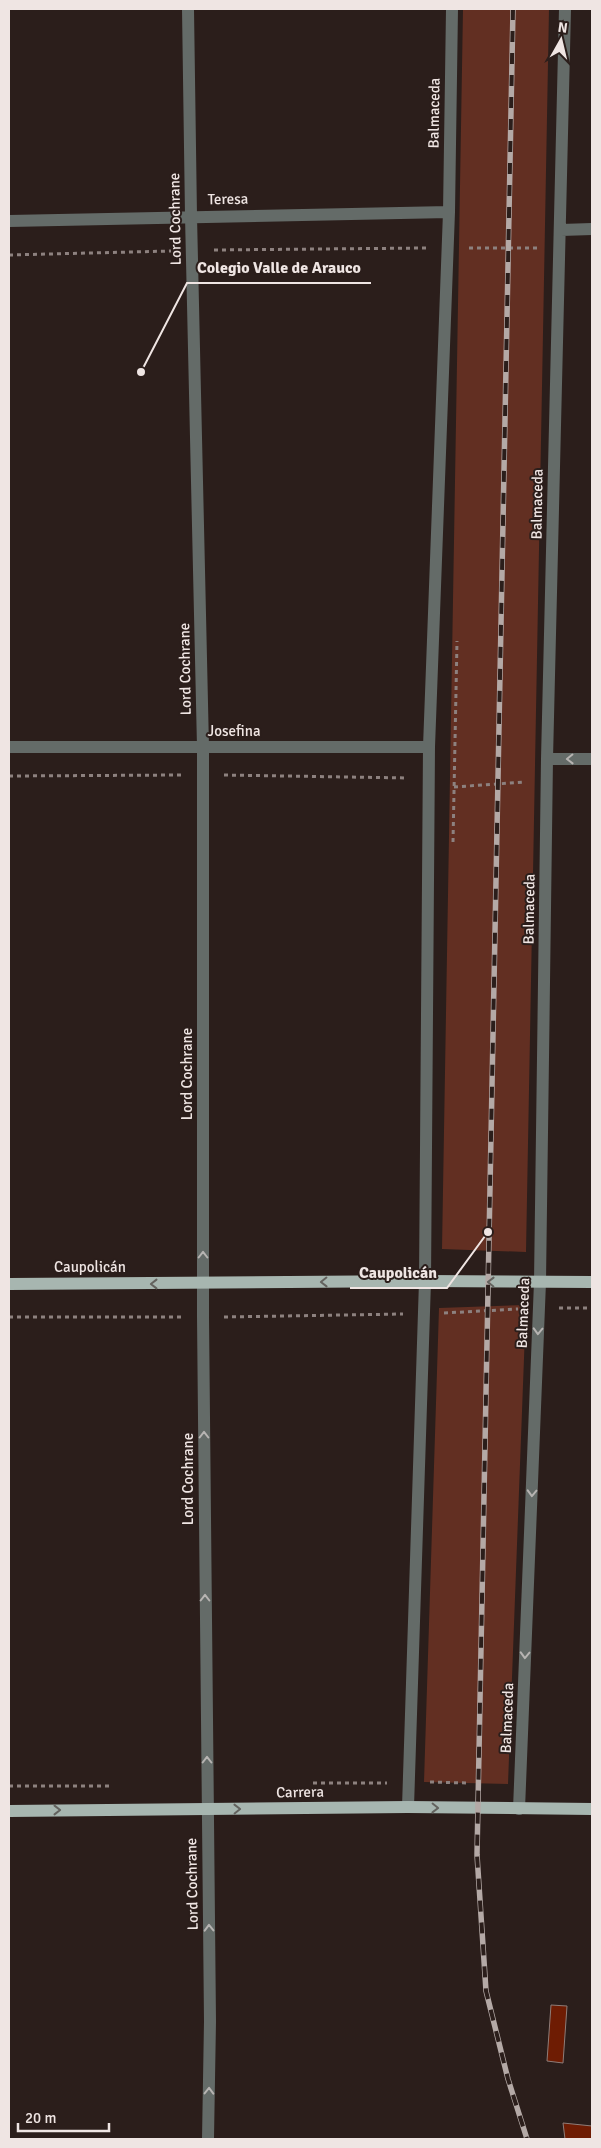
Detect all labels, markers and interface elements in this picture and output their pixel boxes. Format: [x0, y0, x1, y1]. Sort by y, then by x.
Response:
north arrow [536, 15, 586, 65]
text: N [557, 19, 569, 37]
street label: Balmaceda [424, 78, 444, 148]
street label: Lord Cochrane [165, 173, 185, 265]
street label: Teresa [208, 190, 248, 208]
callout: Colegio Valle de Arauco [187, 252, 371, 283]
text: Colegio Valle de Arauco [197, 258, 361, 278]
street label: Balmaceda [527, 469, 547, 539]
street label: Lord Cochrane [175, 623, 195, 715]
street label: Josefina [207, 722, 261, 740]
one-way arrow [565, 754, 573, 764]
street label: Balmaceda [519, 874, 539, 944]
street label: Lord Cochrane [178, 1028, 196, 1120]
one-way arrow [198, 1251, 208, 1259]
callout: Caupolicán [350, 1257, 447, 1288]
street label: Caupolicán [54, 1258, 126, 1276]
text: Caupolicán [359, 1263, 437, 1283]
one-way arrow [320, 1277, 328, 1287]
one-way arrow [487, 1277, 494, 1287]
street label: Balmaceda [513, 1277, 533, 1349]
one-way arrow [150, 1279, 158, 1289]
one-way arrow [533, 1327, 544, 1335]
one-way arrow [199, 1431, 209, 1439]
street label: Lord Cochrane [179, 1433, 197, 1525]
one-way arrow [526, 1489, 537, 1497]
one-way arrow [200, 1594, 210, 1602]
one-way arrow [520, 1652, 531, 1660]
street label: Balmaceda [497, 1682, 517, 1754]
one-way arrow [202, 1756, 212, 1764]
street label: Carrera [276, 1783, 324, 1801]
one-way arrow [432, 1803, 439, 1813]
one-way arrow [234, 1804, 242, 1814]
one-way arrow [54, 1805, 62, 1816]
street label: Lord Cochrane [182, 1838, 202, 1930]
one-way arrow [204, 1924, 214, 1932]
one-way arrow [204, 2086, 214, 2094]
scale bar [18, 2100, 109, 2132]
text: 20 m [25, 2109, 56, 2127]

